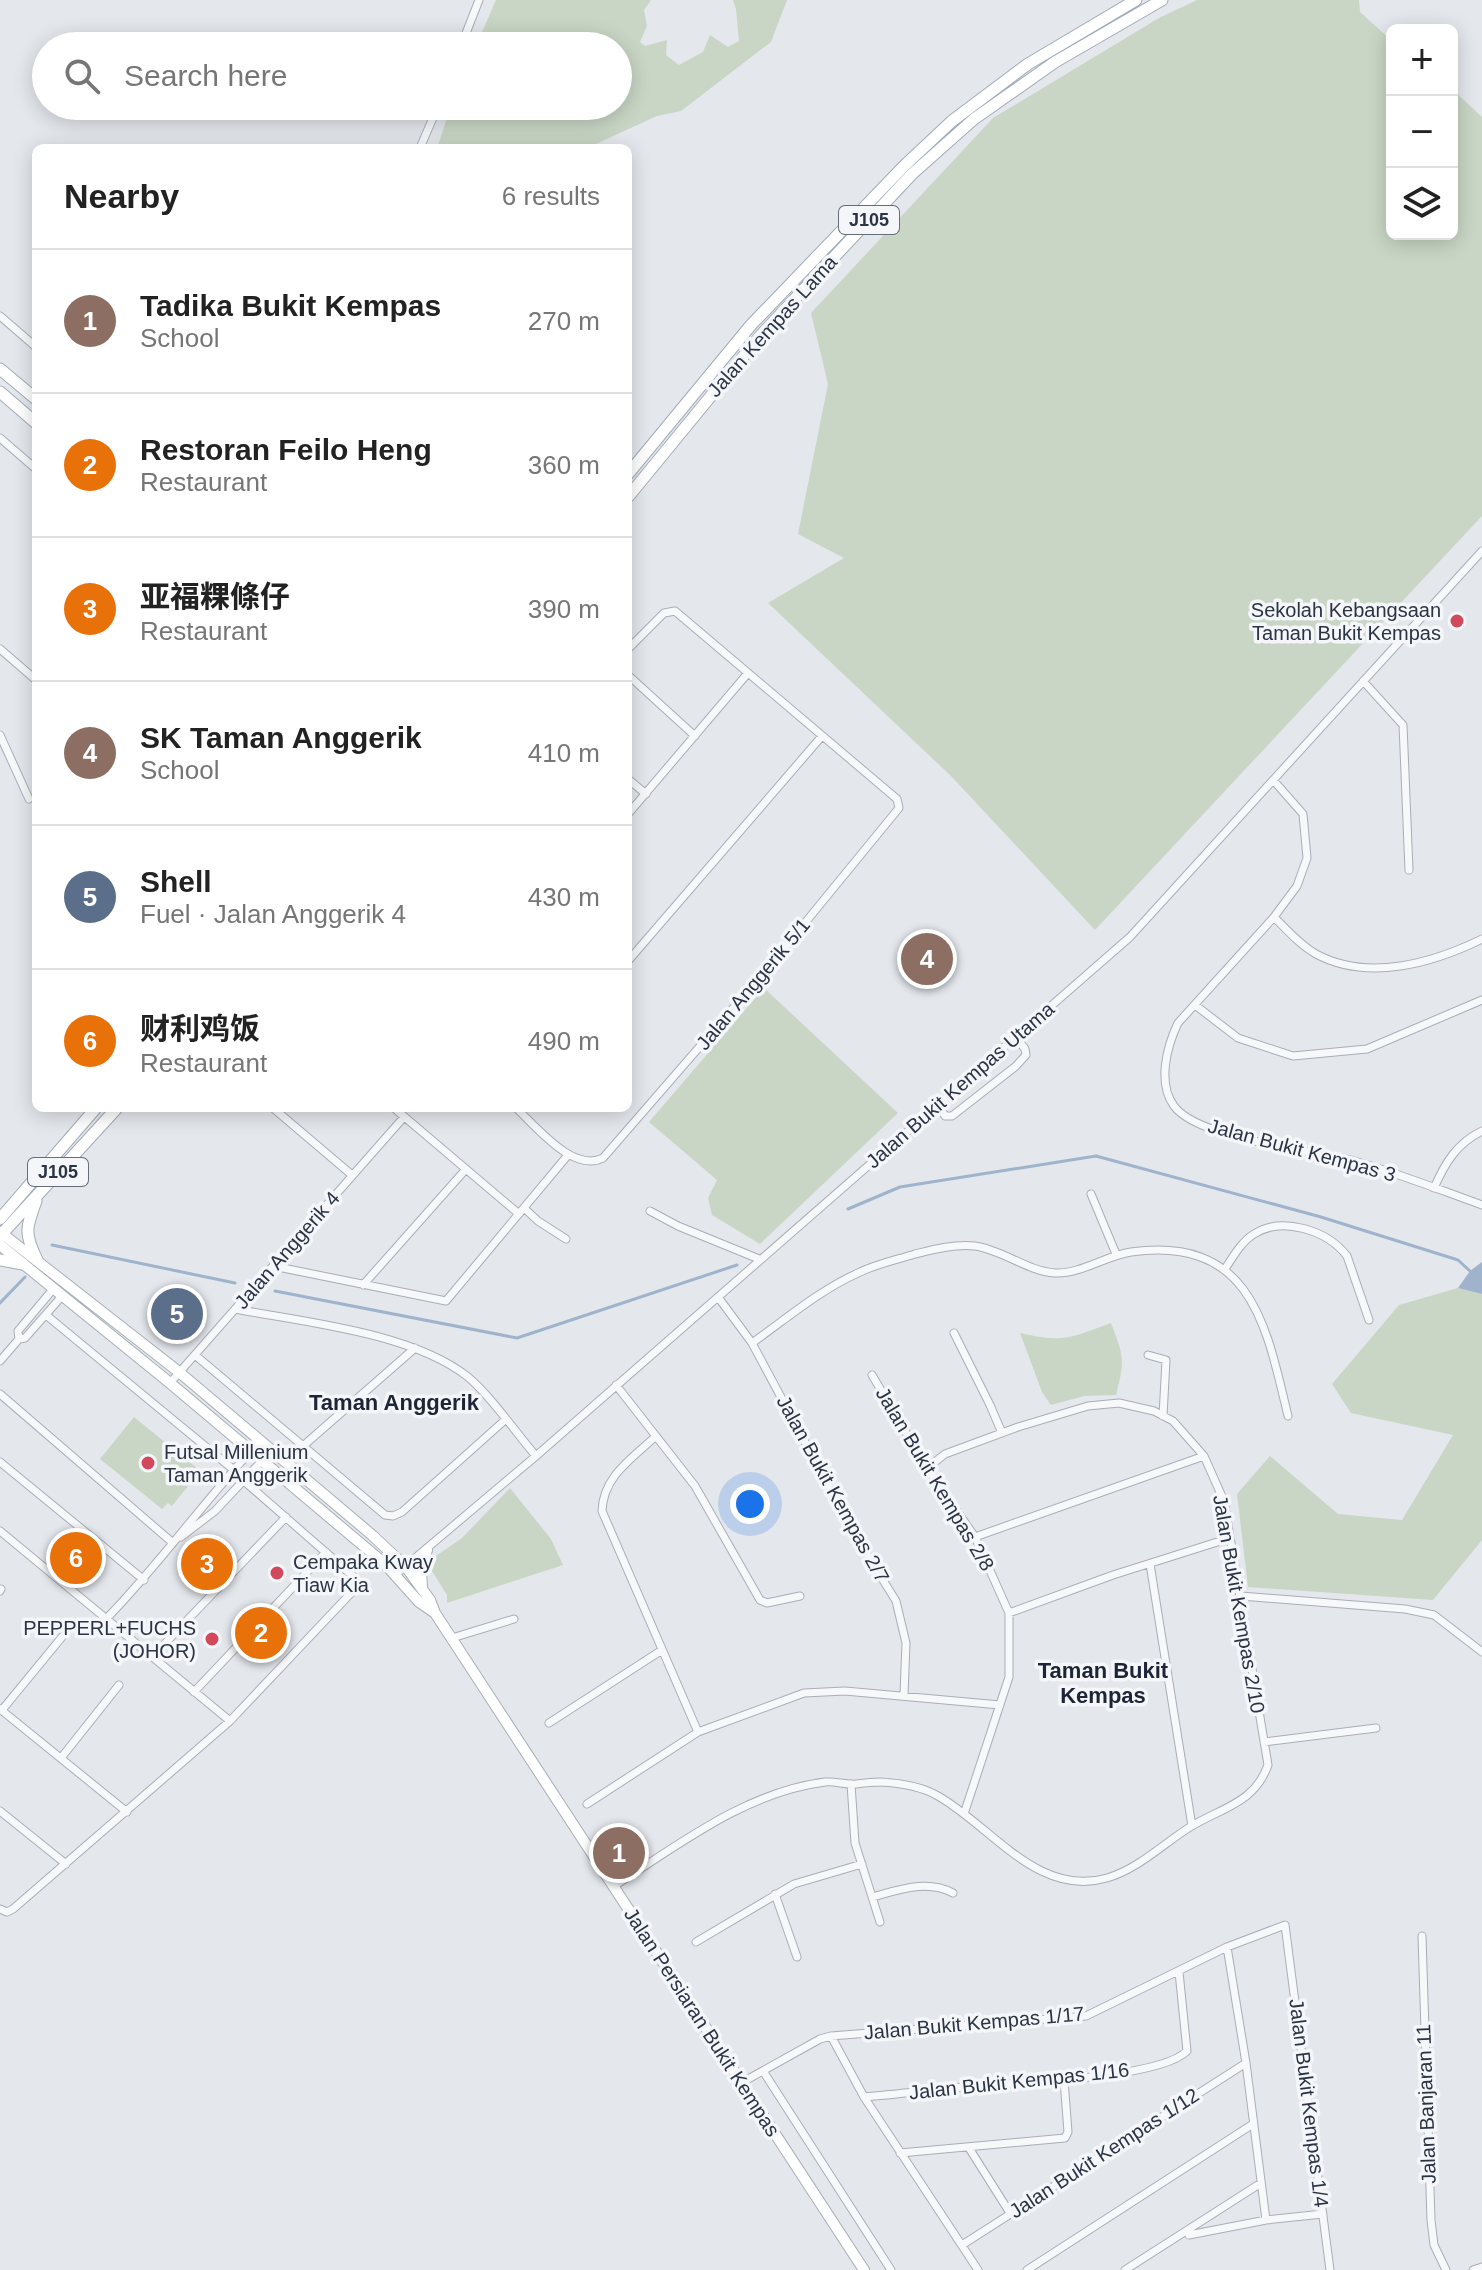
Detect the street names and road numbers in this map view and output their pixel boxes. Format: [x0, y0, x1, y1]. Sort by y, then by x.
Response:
road number: J105 [839, 206, 899, 234]
street label: Jalan Kempas Lama [703, 250, 842, 401]
street label: Jalan Anggerik 5/1 [692, 914, 814, 1054]
street label: Jalan Bukit Kempas Utama [862, 997, 1059, 1172]
street label: Jalan Bukit Kempas 3 [1206, 1114, 1398, 1186]
road number: J105 [28, 1158, 88, 1186]
street label: Jalan Anggerik 4 [230, 1187, 344, 1313]
street label: Jalan Bukit Kempas 2/8 [871, 1383, 999, 1575]
street label: Jalan Bukit Kempas 2/7 [772, 1392, 894, 1586]
street label: Jalan Bukit Kempas 2/10 [1209, 1493, 1269, 1715]
street label: Jalan Persiaran Bukit Kempas [620, 1904, 784, 2140]
street label: Jalan Bukit Kempas 1/4 [1285, 1997, 1333, 2209]
street label: Jalan Bukit Kempas 1/17 [863, 2002, 1085, 2044]
street label: Jalan Banjaran 11 [1412, 2024, 1440, 2184]
street label: Jalan Bukit Kempas 1/16 [908, 2058, 1130, 2104]
street label: Jalan Bukit Kempas 1/12 [1005, 2084, 1203, 2222]

